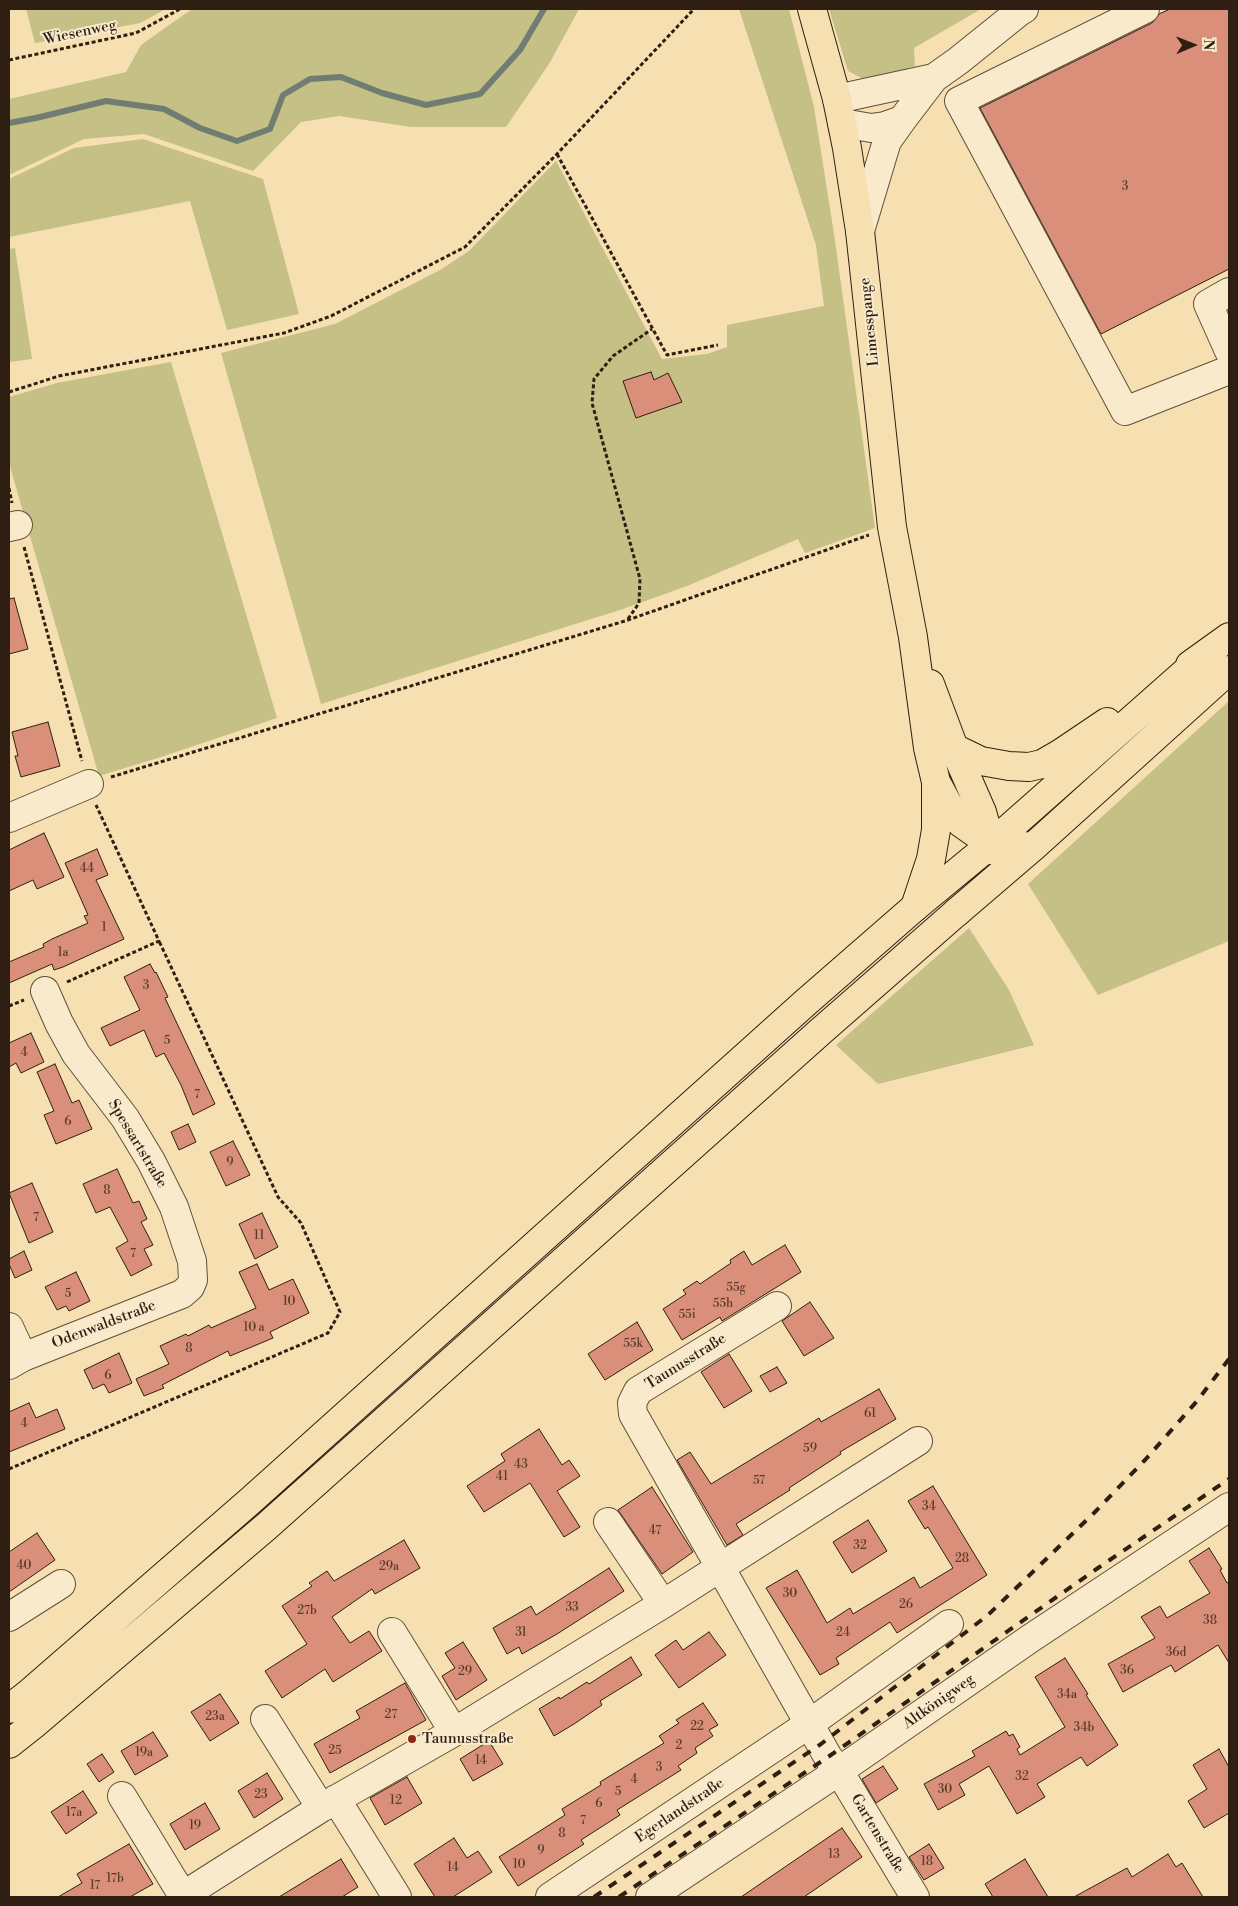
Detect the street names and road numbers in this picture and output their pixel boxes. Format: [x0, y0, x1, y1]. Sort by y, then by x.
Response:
street label: Wiesenweg [42, 16, 118, 50]
street label: Limesspange [856, 277, 884, 367]
street label: Spessartstraße [104, 1097, 170, 1191]
street label: Odenwaldstraße [50, 1297, 158, 1353]
street label: Taunusstraße [642, 1330, 730, 1394]
street label: Altkönigweg [900, 1671, 978, 1733]
street label: Egerlandstraße [632, 1775, 728, 1847]
street label: Gartenstraße [846, 1791, 908, 1877]

